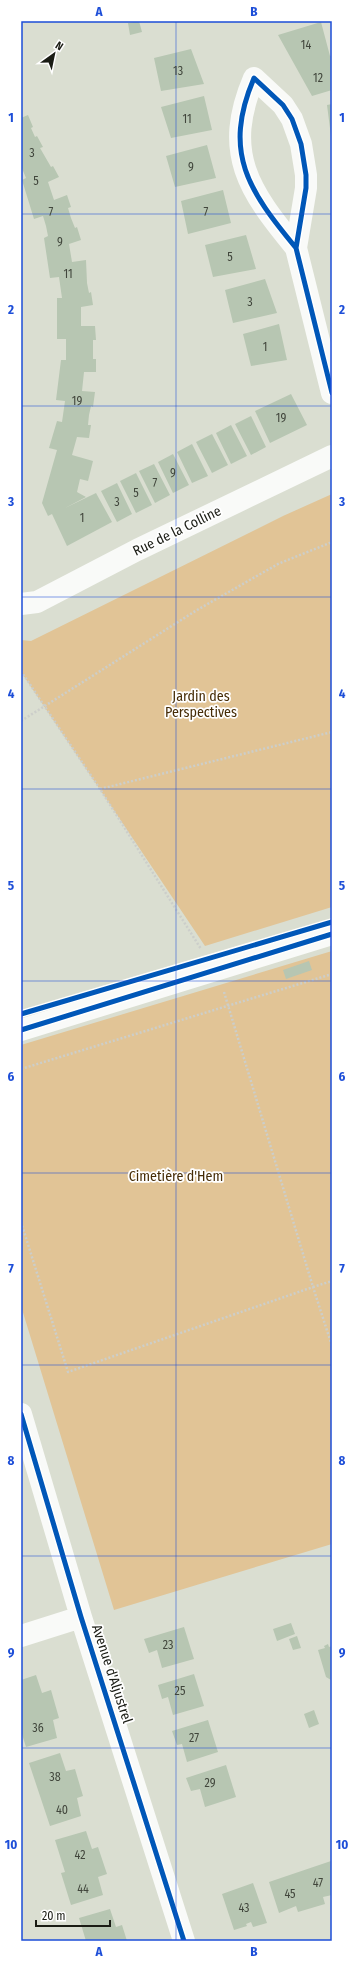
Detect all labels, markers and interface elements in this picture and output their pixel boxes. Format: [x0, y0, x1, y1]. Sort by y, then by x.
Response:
text: A [94, 4, 103, 19]
text: B [250, 4, 258, 19]
north arrow [34, 34, 74, 74]
house number: 14 [301, 38, 311, 52]
text: N [53, 39, 65, 53]
house number: 13 [173, 64, 183, 78]
house number: 12 [313, 71, 323, 85]
text: 1 [8, 110, 14, 125]
text: 1 [339, 110, 345, 125]
house number: 11 [182, 112, 192, 126]
house number: 3 [29, 146, 35, 160]
house number: 9 [188, 160, 194, 174]
house number: 5 [33, 174, 39, 188]
house number: 7 [49, 205, 54, 219]
house number: 7 [204, 205, 209, 219]
house number: 9 [57, 235, 63, 249]
house number: 5 [227, 250, 233, 264]
house number: 11 [63, 267, 73, 281]
house number: 3 [247, 295, 253, 309]
text: 2 [7, 302, 14, 317]
text: 2 [338, 302, 345, 317]
house number: 1 [263, 340, 267, 354]
house number: 19 [72, 394, 82, 408]
house number: 19 [276, 411, 286, 425]
house number: 9 [170, 466, 176, 480]
house number: 7 [153, 476, 158, 490]
house number: 5 [133, 486, 139, 500]
text: 3 [7, 494, 14, 509]
text: 3 [338, 494, 345, 509]
house number: 3 [114, 495, 120, 509]
street label: Rue de la Colline [130, 502, 224, 560]
house number: 1 [80, 511, 84, 525]
text: 4 [8, 686, 15, 701]
text: 4 [339, 686, 346, 701]
park label: Jardin des Perspectives [165, 688, 237, 721]
text: 5 [8, 878, 14, 893]
text: 5 [339, 878, 345, 893]
text: 6 [8, 1069, 15, 1084]
text: 6 [339, 1069, 346, 1084]
park label: Cimetière d'Hem [129, 1168, 223, 1185]
text: 7 [8, 1261, 14, 1276]
text: 7 [339, 1261, 345, 1276]
text: 8 [8, 1453, 15, 1468]
text: 8 [339, 1453, 346, 1468]
street label: Avenue d'Aljustrel [88, 1622, 136, 1726]
house number: 23 [163, 1638, 173, 1652]
text: 9 [8, 1645, 15, 1660]
text: 9 [339, 1645, 346, 1660]
house number: 25 [175, 1684, 186, 1698]
house number: 36 [32, 1721, 44, 1735]
house number: 27 [189, 1731, 199, 1745]
house number: 38 [49, 1770, 61, 1784]
house number: 29 [204, 1776, 216, 1790]
house number: 40 [56, 1803, 68, 1817]
text: 10 [5, 1837, 17, 1852]
text: 10 [336, 1837, 348, 1852]
house number: 42 [75, 1848, 85, 1862]
house number: 47 [313, 1876, 323, 1890]
house number: 44 [77, 1882, 89, 1896]
house number: 45 [284, 1887, 296, 1901]
house number: 43 [238, 1901, 250, 1915]
scale bar [36, 1902, 110, 1928]
text: 20 m [42, 1909, 66, 1923]
text: A [94, 1944, 103, 1959]
text: B [250, 1944, 258, 1959]

